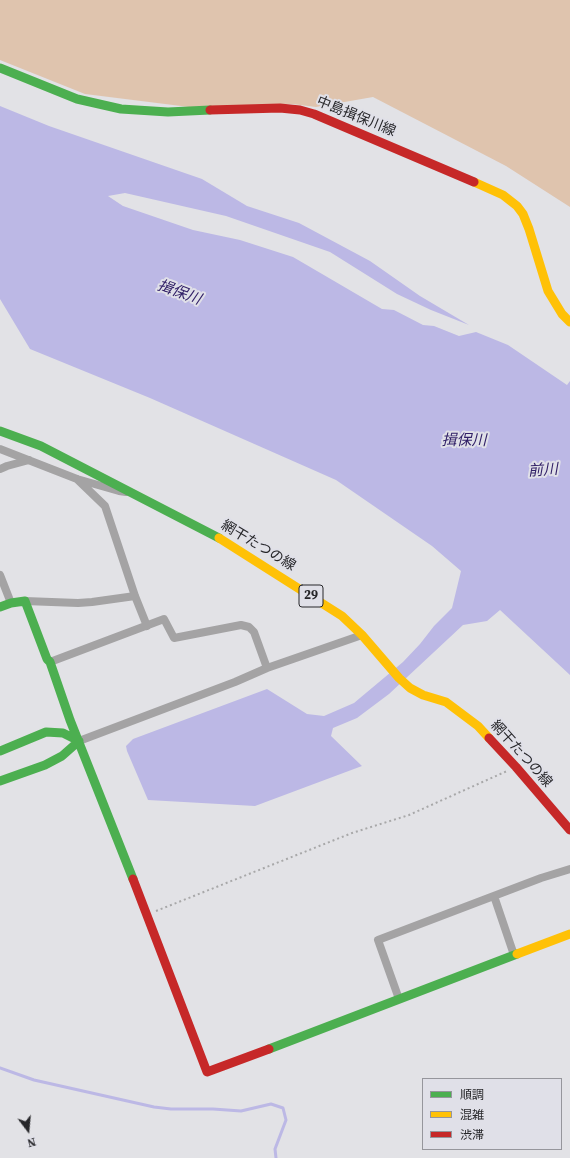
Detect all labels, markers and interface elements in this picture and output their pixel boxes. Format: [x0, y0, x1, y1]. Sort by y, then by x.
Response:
street label: 中島揖保川線 [314, 93, 398, 141]
water label: 揖保川 [155, 277, 203, 309]
water label: 揖保川 [442, 432, 486, 450]
water label: 前川 [527, 461, 559, 481]
street label: 網干たつの線 [218, 517, 298, 575]
road number: 29 [299, 585, 323, 607]
street label: 網干たつの線 [487, 717, 555, 791]
legend [422, 1078, 562, 1150]
text: 順調 [460, 1087, 484, 1103]
text: 混雑 [460, 1107, 484, 1123]
north arrow [8, 1110, 48, 1150]
text: 渋滞 [460, 1127, 484, 1143]
text: N [26, 1134, 37, 1150]

